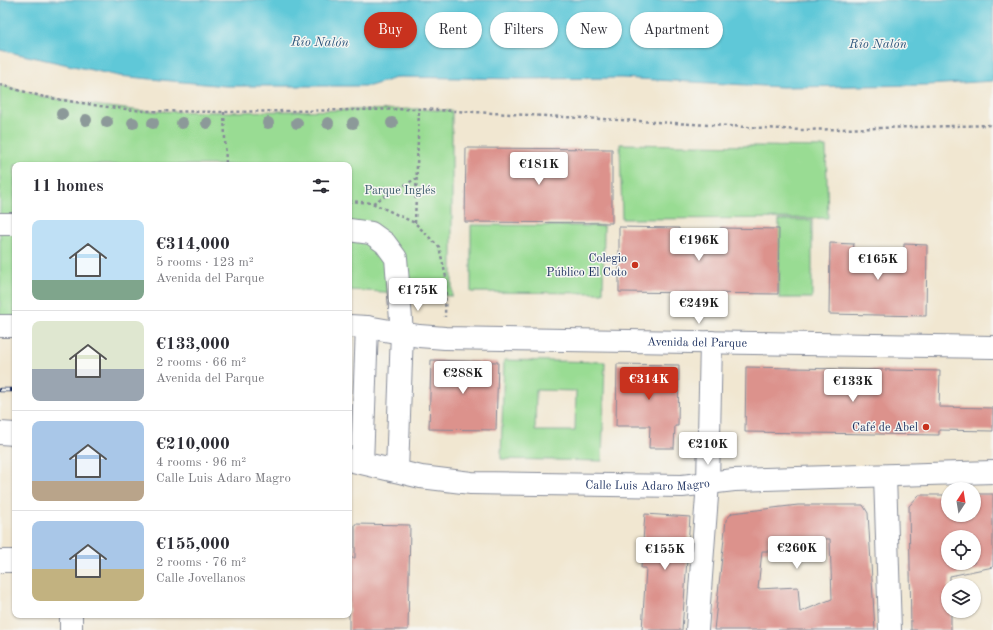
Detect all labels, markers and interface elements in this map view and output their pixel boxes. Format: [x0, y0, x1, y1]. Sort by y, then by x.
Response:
chip: Buy [364, 12, 417, 48]
chip: Rent [425, 12, 482, 48]
chip: Filters [490, 12, 558, 48]
chip: New [566, 12, 622, 48]
chip: Apartment [630, 12, 723, 48]
water label: Río Nalón [290, 35, 350, 50]
water label: Río Nalón [848, 38, 907, 51]
pin: €181K [511, 152, 567, 186]
text: €181K [519, 158, 559, 171]
icon: filters [310, 175, 332, 197]
text: 11 homes [32, 178, 104, 195]
park label: Parque Inglés [364, 185, 436, 197]
pin: €196K [671, 228, 727, 262]
text: €196K [679, 234, 719, 247]
icon: home [64, 236, 112, 284]
text: €314,000 [156, 236, 230, 253]
pin: €165K [850, 247, 906, 281]
place label: Colegio Público El Coto [546, 253, 627, 279]
text: €165K [858, 253, 898, 266]
text: 5 rooms · 123 m² [156, 256, 254, 269]
marker: Colegio Público El Coto [630, 260, 640, 270]
text: Avenida del Parque [156, 272, 264, 285]
pin: €175K [390, 278, 446, 312]
text: €175K [398, 284, 438, 297]
pin: €249K [671, 291, 727, 325]
text: €249K [679, 297, 719, 310]
text: €133,000 [156, 336, 230, 353]
street label: Avenida del Parque [647, 336, 748, 350]
icon: home [64, 337, 112, 385]
text: 2 rooms · 66 m² [156, 356, 246, 369]
pin: €288K [435, 361, 491, 395]
text: €288K [443, 367, 483, 380]
pin: €314K [621, 367, 677, 401]
pin: €133K [825, 369, 881, 403]
text: Avenida del Parque [156, 372, 264, 385]
text: €314K [629, 373, 669, 386]
text: €133K [833, 375, 873, 388]
place label: Café de Abel [852, 422, 918, 434]
marker: Café de Abel [921, 422, 931, 432]
pin: €210K [680, 432, 736, 466]
text: €210,000 [156, 436, 230, 453]
icon: home [64, 437, 112, 485]
text: €210K [688, 438, 728, 451]
text: 4 rooms · 96 m² [156, 456, 246, 469]
text: Calle Luis Adaro Magro [156, 472, 291, 485]
street label: Calle Luis Adaro Magro [585, 478, 711, 493]
north arrow [941, 482, 981, 522]
map controls [941, 482, 981, 618]
button: locate [941, 530, 981, 570]
text: €155,000 [156, 536, 230, 553]
pin: €260K [769, 536, 825, 570]
icon: home [64, 537, 112, 585]
pin: €155K [637, 537, 693, 571]
text: €260K [777, 542, 817, 555]
text: €155K [645, 543, 685, 556]
text: 2 rooms · 76 m² [156, 556, 246, 569]
text: Calle Jovellanos [156, 572, 246, 585]
button: layers [941, 578, 981, 618]

